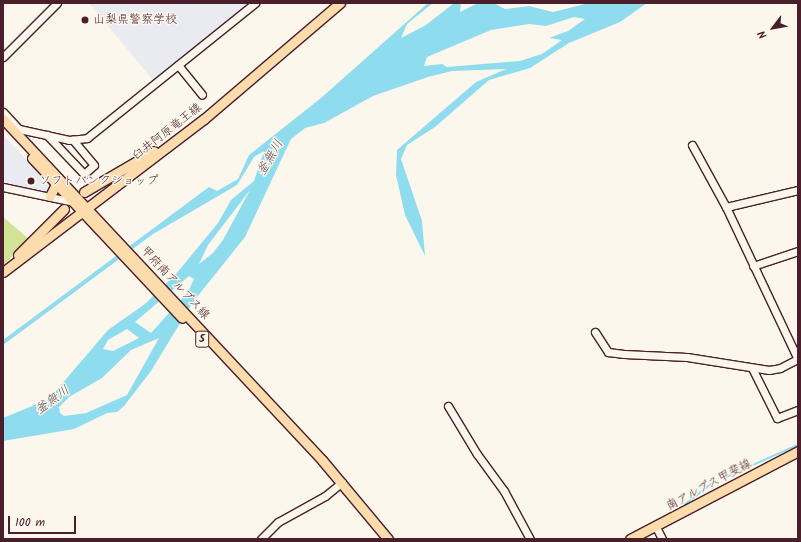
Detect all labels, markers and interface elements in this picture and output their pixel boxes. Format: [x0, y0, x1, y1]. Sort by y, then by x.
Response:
north arrow [753, 8, 793, 48]
place label: 山梨県警察学校 [93, 13, 177, 27]
marker: 山梨県警察学校 [80, 15, 90, 25]
text: N [753, 27, 772, 42]
street label: 臼井阿原竜王線 [129, 100, 205, 164]
water label: 釜無川 [254, 137, 288, 179]
place label: ソフトバンクショップ [39, 174, 159, 188]
marker: ソフトバンクショップ [26, 176, 36, 186]
street label: 甲府南アルプス線 [137, 243, 213, 323]
road number: 5 [195, 330, 209, 348]
water label: 釜無川 [33, 383, 73, 419]
street label: 南アルプス甲斐線 [663, 456, 755, 514]
scale bar [10, 508, 78, 534]
text: 100 m [15, 513, 45, 532]

